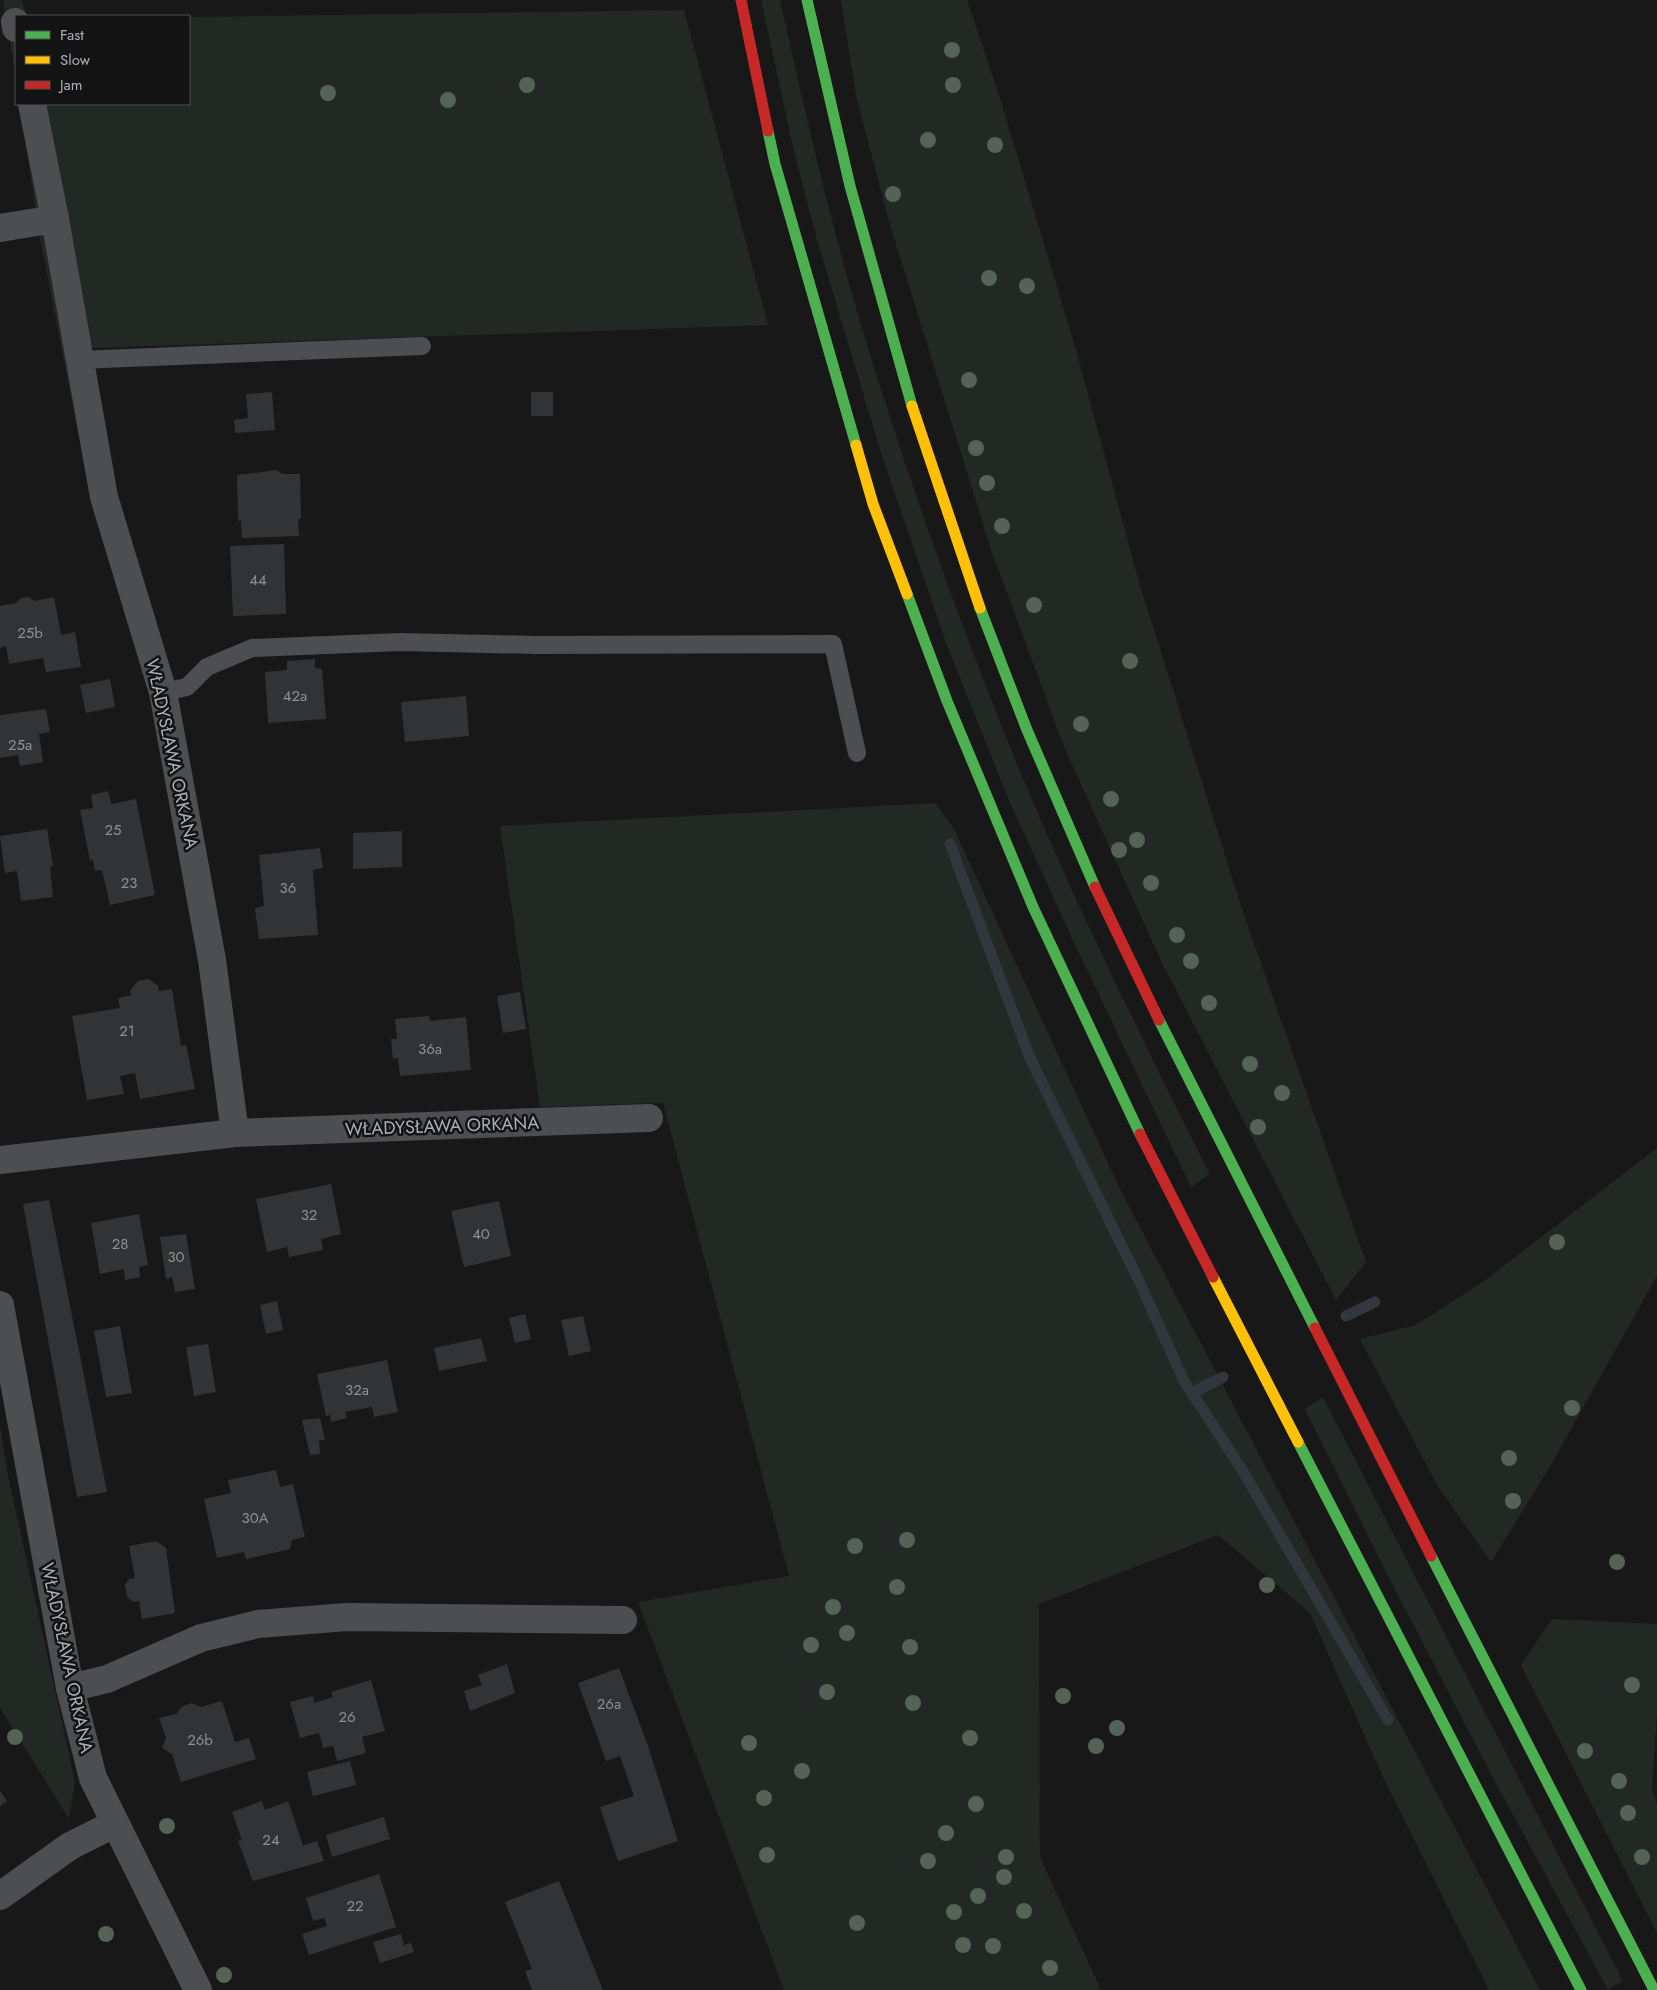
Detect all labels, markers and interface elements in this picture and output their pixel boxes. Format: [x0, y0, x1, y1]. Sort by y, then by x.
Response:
legend [15, 15, 190, 105]
text: Fast [60, 24, 84, 46]
text: Slow [60, 49, 91, 71]
text: Jam [58, 74, 83, 96]
house number: 44 [249, 569, 267, 591]
house number: 25b [17, 622, 43, 644]
street label: WŁADYSŁAWA ORKANA [139, 656, 205, 852]
house number: 42a [283, 685, 307, 707]
house number: 25a [8, 734, 32, 756]
house number: 25 [105, 819, 122, 841]
house number: 23 [121, 872, 137, 894]
house number: 36 [280, 877, 296, 899]
house number: 21 [119, 1020, 135, 1042]
house number: 36a [418, 1038, 442, 1060]
street label: WŁADYSŁAWA ORKANA [345, 1110, 540, 1142]
house number: 32 [301, 1204, 317, 1226]
house number: 40 [472, 1223, 490, 1245]
house number: 28 [112, 1233, 128, 1255]
house number: 30 [167, 1246, 185, 1268]
house number: 32a [345, 1379, 369, 1401]
house number: 30A [241, 1507, 269, 1529]
street label: WŁADYSŁAWA ORKANA [34, 1560, 100, 1756]
house number: 26a [597, 1693, 621, 1715]
house number: 26 [338, 1706, 356, 1728]
house number: 26b [187, 1729, 213, 1751]
house number: 24 [262, 1829, 280, 1851]
house number: 22 [346, 1895, 364, 1917]

